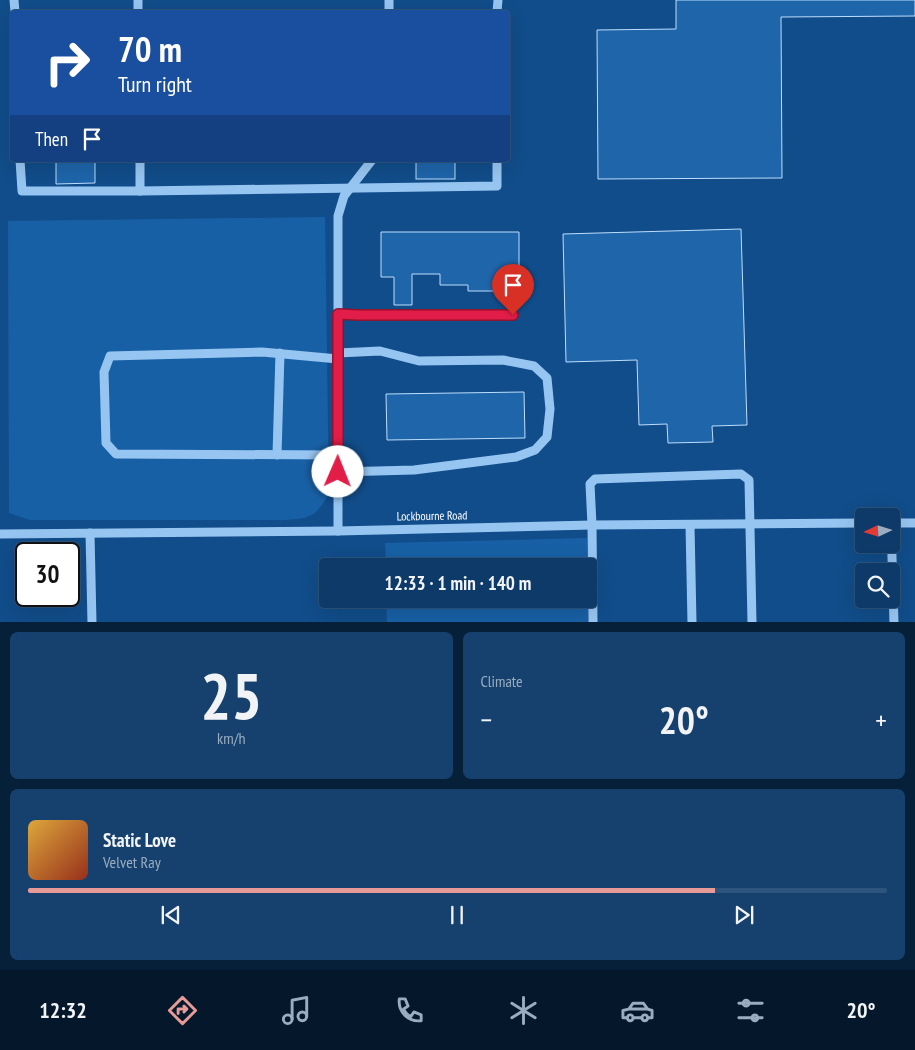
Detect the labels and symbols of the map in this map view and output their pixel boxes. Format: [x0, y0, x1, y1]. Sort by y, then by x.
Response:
pin [492, 264, 534, 315]
position arrow [311, 445, 363, 497]
street label: Lockbourne Road [397, 507, 467, 524]
north arrow [855, 508, 900, 552]
speed limit sign: 30 [15, 542, 80, 607]

